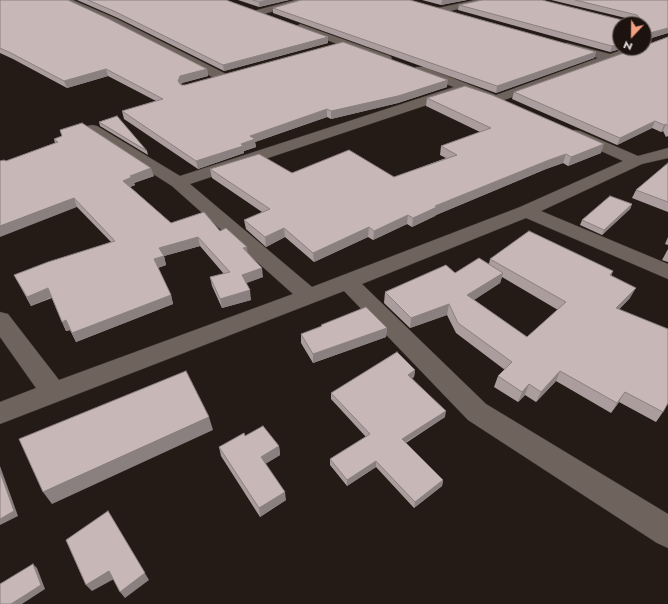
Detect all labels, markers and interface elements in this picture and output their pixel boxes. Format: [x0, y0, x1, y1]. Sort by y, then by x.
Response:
north arrow [612, 16, 652, 56]
text: N [621, 37, 635, 55]

